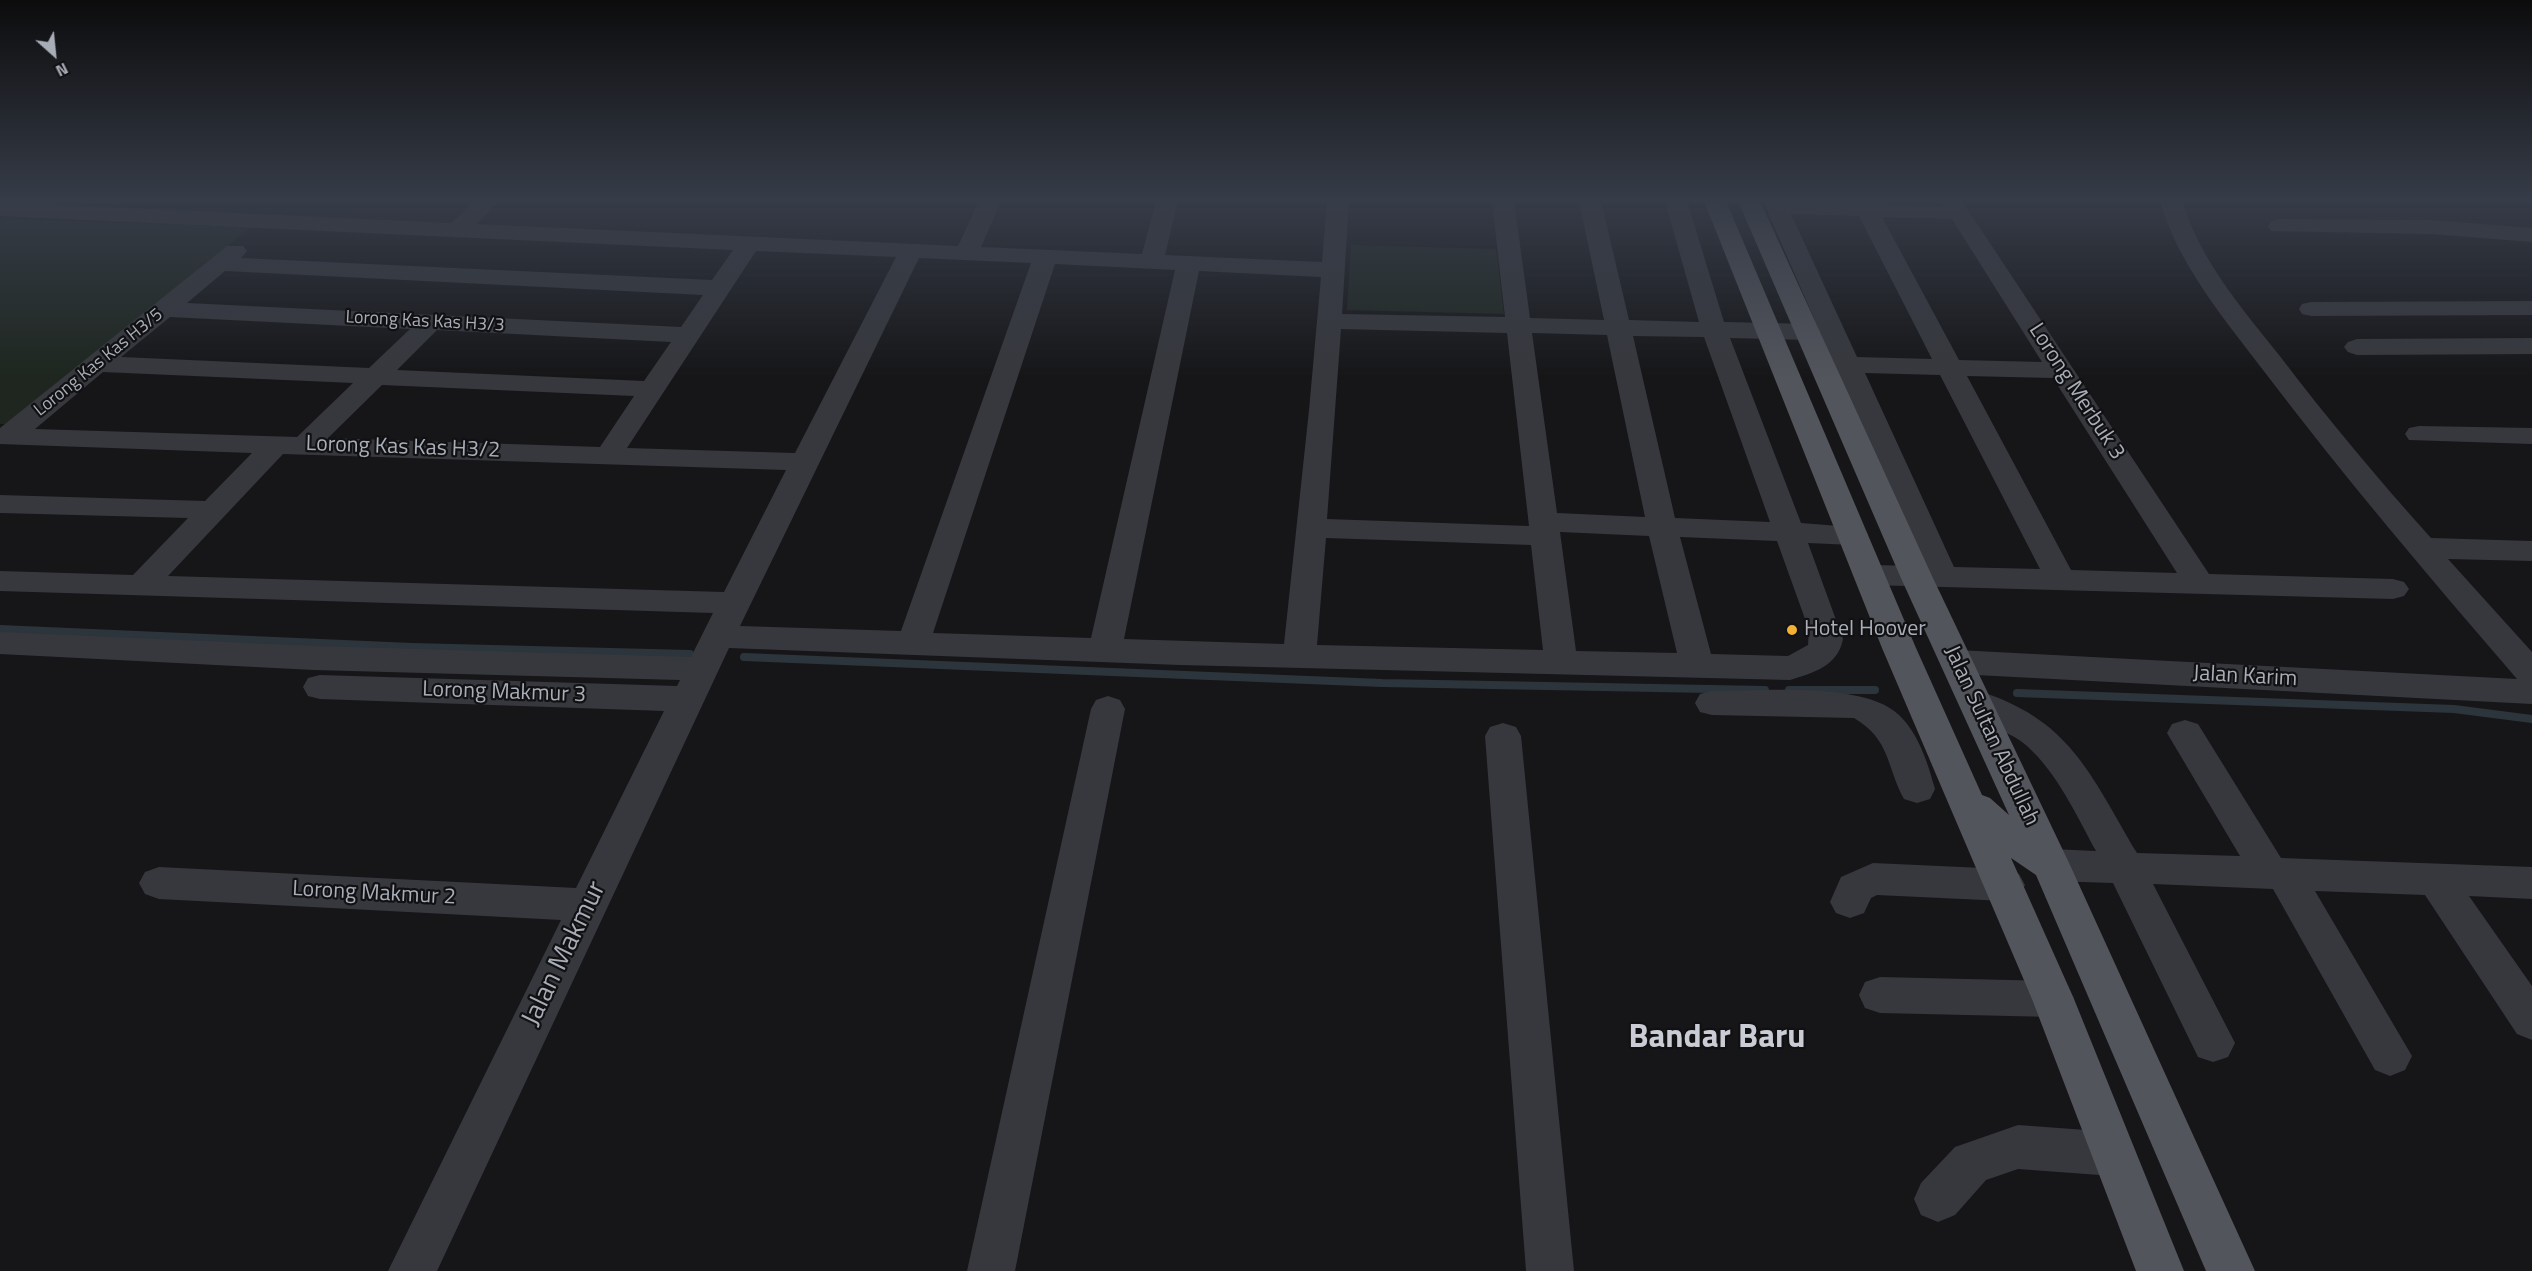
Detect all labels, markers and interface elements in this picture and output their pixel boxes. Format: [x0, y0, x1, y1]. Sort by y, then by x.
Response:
north arrow [24, 24, 84, 84]
text: N [52, 57, 73, 83]
street label: Lorong Kas Kas H3/5 [30, 304, 168, 422]
street label: Lorong Kas Kas H3/3 [345, 307, 505, 337]
street label: Lorong Merbuk 3 [2022, 319, 2130, 465]
street label: Lorong Kas Kas H3/2 [305, 431, 501, 465]
place label: Hotel Hoover [1804, 617, 1926, 643]
marker: Hotel Hoover [1785, 623, 1799, 637]
street label: Jalan Sultan Abdullah [1938, 642, 2044, 830]
street label: Jalan Karim [2192, 661, 2298, 693]
street label: Lorong Makmur 3 [422, 677, 586, 709]
street label: Jalan Makmur [516, 876, 614, 1032]
street label: Lorong Makmur 2 [291, 877, 457, 911]
district label: Bandar Baru [1628, 1019, 1806, 1059]

